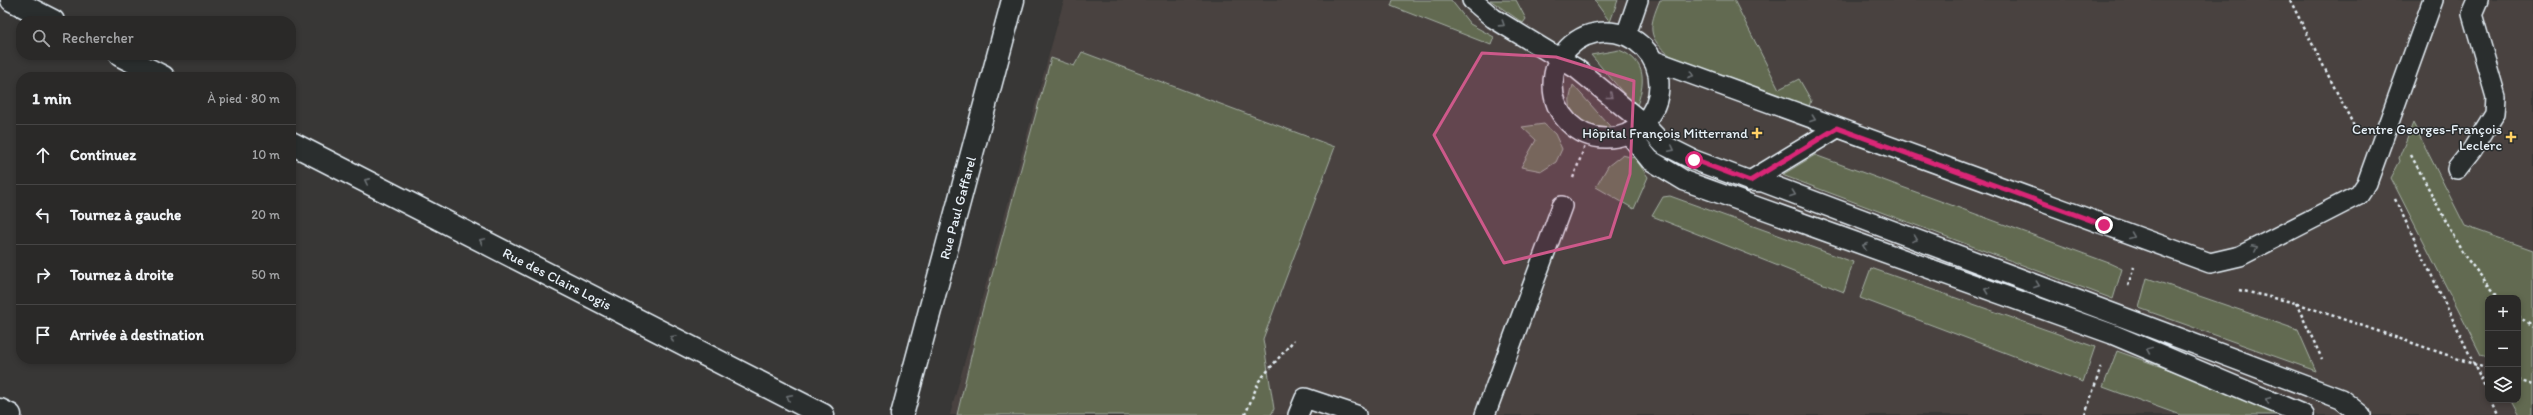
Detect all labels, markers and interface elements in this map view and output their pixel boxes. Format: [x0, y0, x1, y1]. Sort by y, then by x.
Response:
search box [16, 16, 296, 60]
one-way arrow [1498, 19, 1505, 27]
icon: search [30, 27, 52, 49]
text: Rechercher [62, 29, 134, 47]
one-way arrow [1688, 70, 1695, 78]
text: 1 min [32, 88, 71, 108]
text: À pied · 80 m [207, 91, 280, 106]
one-way arrow [1606, 91, 1613, 98]
one-way arrow [1810, 115, 1817, 123]
place label: Centre Georges-François Leclerc [2352, 121, 2502, 154]
place label: Hôpital François Mitterrand [1582, 125, 1748, 142]
marker: Hôpital François Mitterrand [1751, 127, 1763, 139]
marker: Centre Georges-François Leclerc [2505, 131, 2517, 143]
icon: ahead [32, 144, 54, 166]
one-way arrow [1667, 144, 1675, 152]
text: Continuez [70, 146, 136, 164]
text: 10 m [252, 147, 280, 162]
route start [1685, 151, 1703, 169]
street label: Rue Paul Gaffarel [936, 155, 980, 261]
one-way arrow [363, 179, 371, 186]
one-way arrow [1790, 189, 1797, 197]
icon: left [32, 204, 54, 226]
text: Tournez à gauche [70, 206, 181, 224]
text: 20 m [251, 207, 280, 222]
route end [2095, 216, 2113, 234]
one-way arrow [2129, 232, 2136, 240]
one-way arrow [1911, 235, 1918, 243]
one-way arrow [479, 238, 487, 245]
one-way arrow [1862, 242, 1869, 250]
street label: Rue des Clairs Logis [500, 244, 614, 314]
one-way arrow [2251, 246, 2258, 253]
icon: right [32, 264, 54, 286]
text: Tournez à droite [70, 266, 174, 284]
text: 50 m [251, 267, 280, 282]
one-way arrow [2033, 280, 2040, 288]
one-way arrow [1984, 286, 1991, 294]
map controls [2485, 295, 2521, 403]
button: + [2485, 295, 2521, 331]
icon: arrive [32, 324, 54, 346]
text: Arrivée à destination [70, 326, 204, 344]
button: − [2485, 331, 2521, 367]
one-way arrow [670, 335, 677, 343]
one-way arrow [2145, 346, 2152, 354]
button: layers [2485, 367, 2521, 403]
one-way arrow [785, 394, 793, 402]
one-way arrow [2265, 397, 2273, 405]

